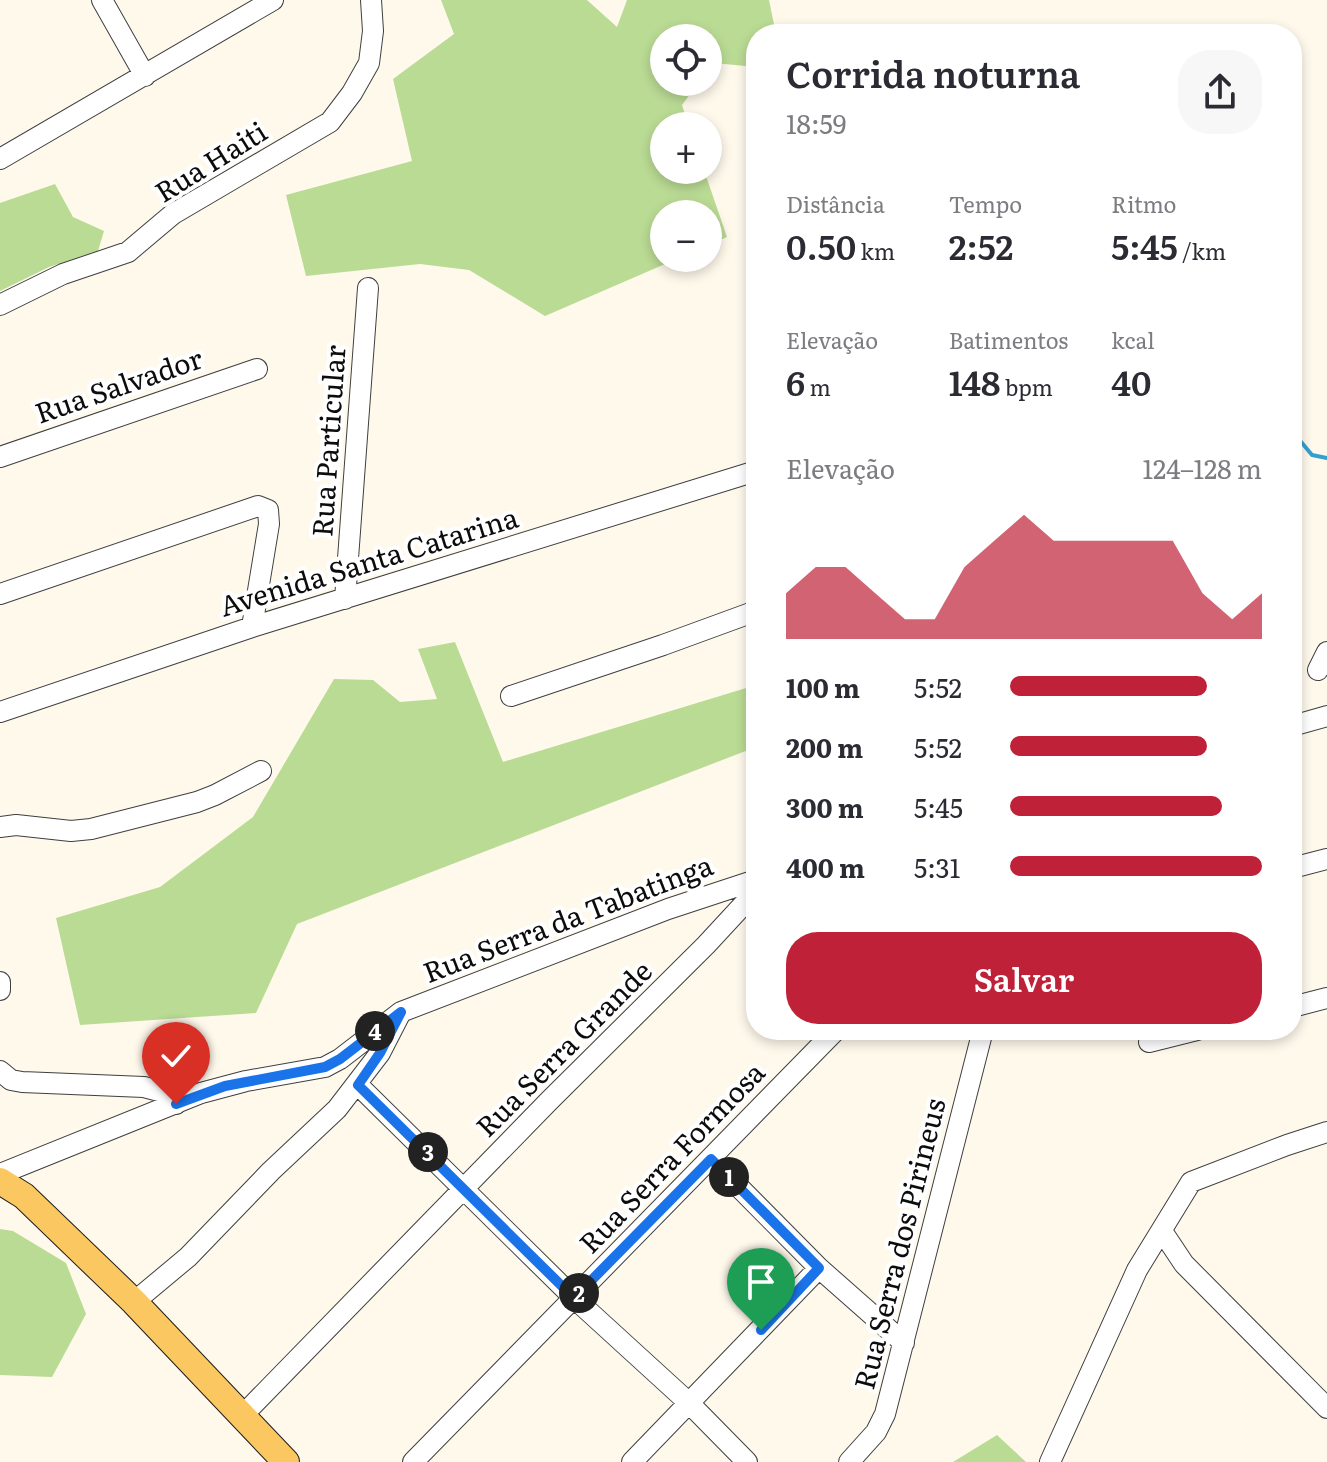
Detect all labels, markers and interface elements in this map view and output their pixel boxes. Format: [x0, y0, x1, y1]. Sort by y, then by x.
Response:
map controls [650, 24, 722, 272]
button: locate [650, 24, 722, 96]
text: Corrida noturna [786, 46, 1080, 99]
button: share [1178, 50, 1262, 134]
text: 18:59 [786, 103, 846, 142]
street label: Rua Haiti [146, 109, 274, 211]
button: + [650, 112, 722, 184]
text: Distância [786, 187, 885, 220]
text: Tempo [949, 187, 1022, 220]
text: Ritmo [1111, 187, 1177, 220]
button: − [650, 200, 722, 272]
text: 0.50 [786, 220, 856, 270]
text: 2:52 [949, 220, 1013, 270]
text: 5:45 [1111, 220, 1178, 270]
text: km [856, 234, 895, 267]
text: /km [1178, 234, 1226, 267]
text: Elevação [786, 323, 878, 356]
text: Batimentos [949, 323, 1068, 356]
text: kcal [1111, 323, 1155, 356]
street label: Rua Salvador [29, 336, 209, 432]
street label: Rua Particular [299, 343, 355, 538]
text: 6 [786, 356, 805, 406]
text: 148 [949, 356, 1001, 406]
text: 40 [1111, 356, 1152, 406]
text: m [805, 370, 831, 403]
text: bpm [1001, 370, 1053, 403]
text: Elevação [786, 448, 895, 487]
text: 124–128 m [1142, 448, 1262, 487]
street label: Avenida Santa Catarina [214, 495, 523, 626]
text: 100 m [786, 667, 860, 706]
text: 5:52 [914, 667, 962, 706]
text: 200 m [786, 727, 863, 766]
text: 5:52 [914, 727, 962, 766]
text: 300 m [786, 787, 864, 826]
text: 5:45 [914, 787, 963, 826]
street label: Rua Serra da Tabatinga [416, 842, 718, 992]
text: 400 m [786, 847, 865, 886]
text: 5:31 [914, 847, 960, 886]
button: Salvar [786, 932, 1262, 1024]
street label: Rua Serra Grande [465, 950, 660, 1145]
pin: 4 [355, 1011, 395, 1051]
text: 4 [368, 1014, 382, 1047]
pin [142, 1022, 210, 1104]
icon: check [154, 1034, 198, 1078]
street label: Rua Serra Formosa [568, 1051, 773, 1262]
street label: Rua Serra dos Pirineus [842, 1094, 955, 1394]
pin: 3 [408, 1132, 448, 1172]
text: 3 [422, 1135, 434, 1168]
pin: 1 [709, 1157, 749, 1197]
text: 1 [724, 1160, 734, 1193]
pin [727, 1248, 795, 1330]
icon: arrive [739, 1260, 783, 1304]
pin: 2 [559, 1273, 599, 1313]
text: 2 [573, 1276, 585, 1309]

